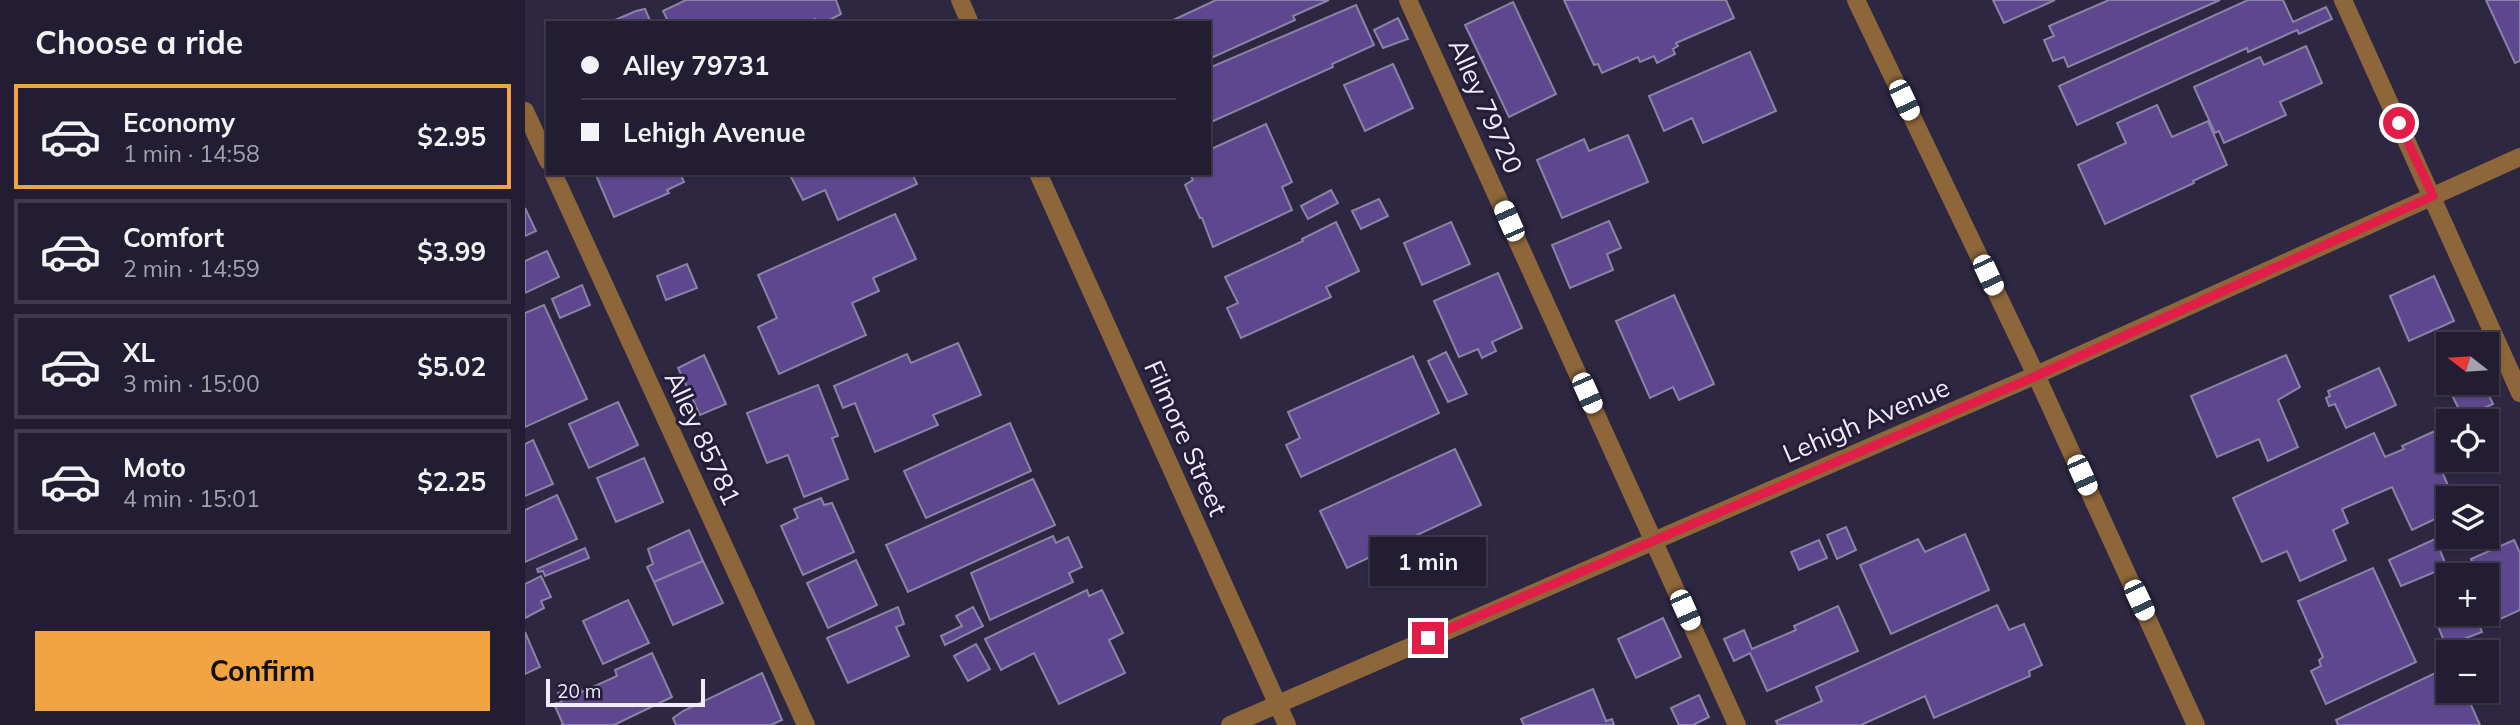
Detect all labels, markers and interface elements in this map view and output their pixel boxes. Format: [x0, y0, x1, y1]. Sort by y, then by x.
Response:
text: Choose a ride [35, 22, 243, 62]
street label: Alley 79720 [1442, 33, 1530, 179]
text: Alley 79731 [623, 49, 769, 82]
car [1886, 77, 1923, 123]
icon: car [39, 105, 102, 168]
text: Economy [123, 106, 235, 139]
route start [2383, 107, 2415, 139]
text: Lehigh Avenue [623, 116, 805, 149]
text: $2.95 [417, 120, 486, 153]
text: 1 min · 14:58 [123, 139, 260, 168]
car [1491, 198, 1528, 244]
icon: car [39, 220, 102, 283]
text: Comfort [123, 221, 224, 254]
text: $3.99 [417, 235, 486, 268]
car [1970, 252, 2007, 298]
text: 2 min · 14:59 [123, 254, 260, 283]
north arrow [2436, 332, 2499, 396]
map controls [2436, 332, 2499, 703]
icon: car [39, 335, 102, 398]
text: XL [123, 336, 155, 369]
text: $5.02 [417, 350, 486, 383]
street label: Filmore Street [1137, 355, 1235, 521]
street label: Alley 85781 [658, 366, 748, 510]
text: 3 min · 15:00 [123, 369, 260, 398]
car [1569, 370, 1606, 416]
street label: Lehigh Avenue [1778, 370, 1954, 470]
button: locate [2436, 409, 2499, 472]
icon: car [39, 450, 102, 513]
text: Moto [123, 451, 186, 484]
car [2064, 452, 2101, 498]
text: $2.25 [417, 465, 486, 498]
text: 4 min · 15:01 [123, 484, 260, 513]
button: layers [2436, 486, 2499, 549]
callout: 1 min [1370, 536, 1486, 586]
text: 1 min [1398, 547, 1458, 576]
button: + [2436, 563, 2499, 626]
car [2121, 577, 2158, 623]
car [1667, 587, 1704, 633]
route end [1412, 622, 1444, 654]
button: Confirm [35, 631, 490, 711]
button: − [2436, 640, 2499, 703]
scale bar [546, 676, 705, 708]
text: 20 m [557, 679, 601, 703]

